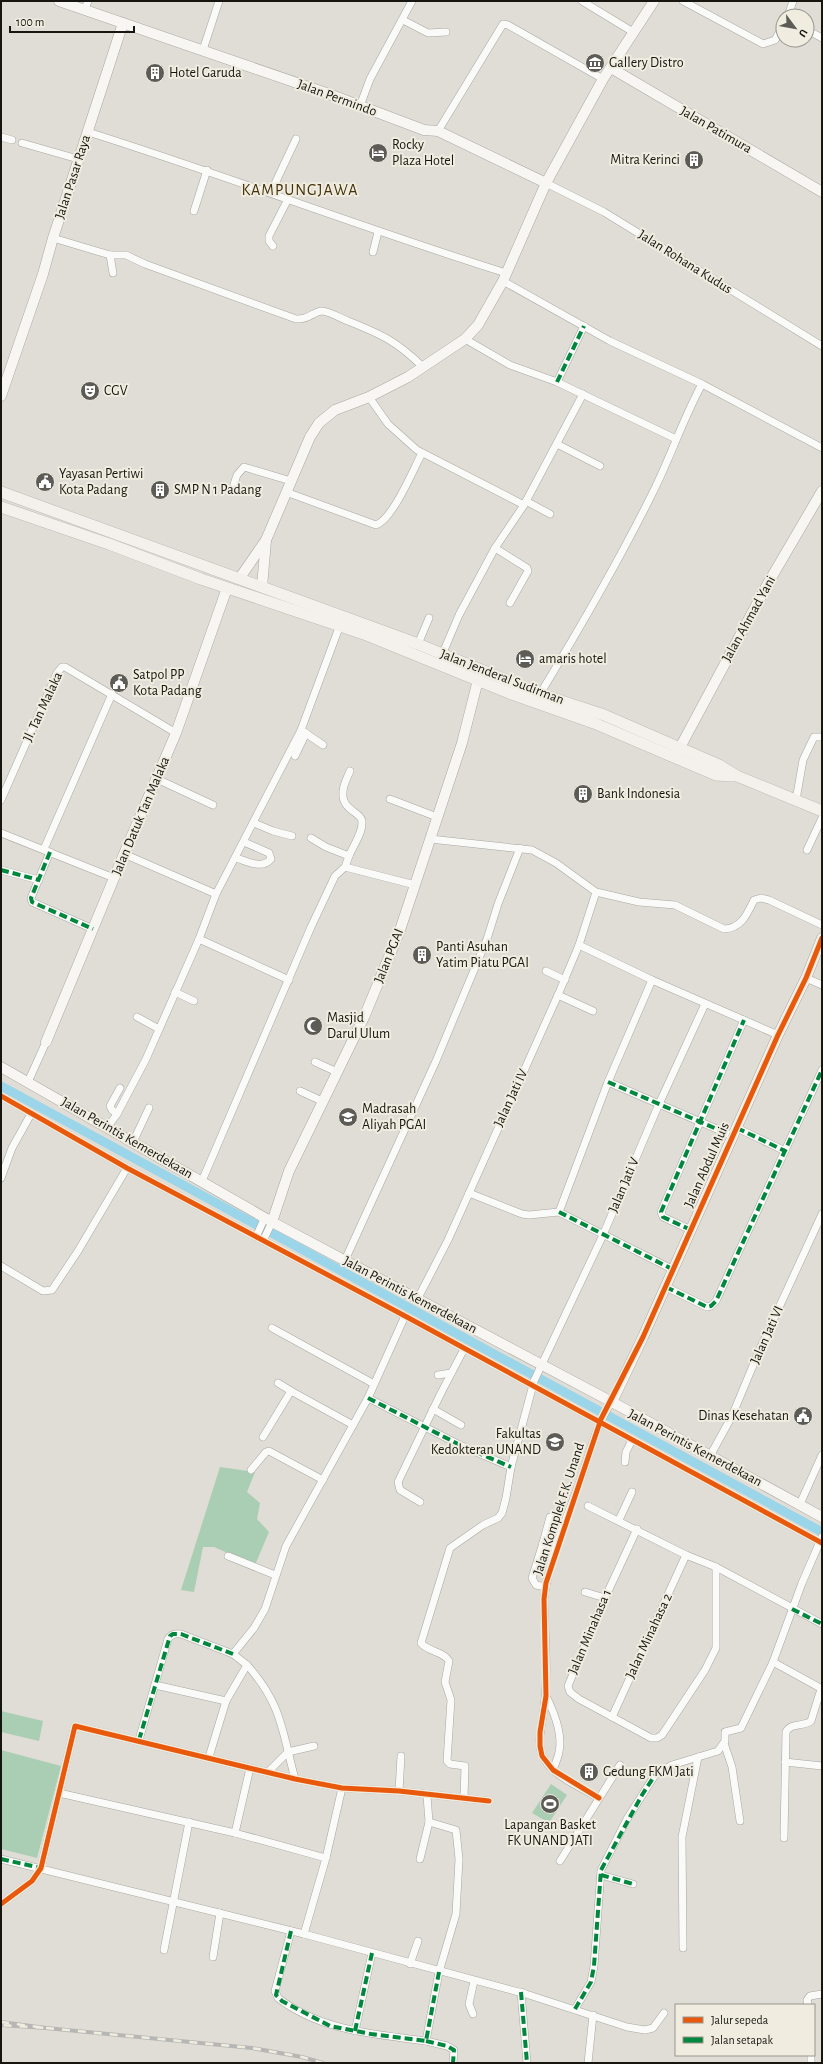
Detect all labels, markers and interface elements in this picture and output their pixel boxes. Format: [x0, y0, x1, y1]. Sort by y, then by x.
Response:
scale bar [10, 8, 134, 34]
north arrow [775, 8, 815, 48]
text: 100 m [16, 16, 44, 28]
text: U [797, 27, 810, 39]
museum icon: Gallery Distro [584, 52, 606, 74]
place label: Gallery Distro [609, 56, 684, 70]
building icon: Hotel Garuda [144, 62, 166, 84]
place label: Hotel Garuda [169, 66, 242, 80]
street label: Jalan Permindo [295, 77, 379, 119]
street label: Jalan Patimura [678, 104, 755, 156]
street label: Jalan Pasar Raya [53, 133, 93, 221]
place label: Rocky Plaza Hotel [392, 138, 454, 168]
hotel icon: Rocky Plaza Hotel [367, 142, 389, 164]
building icon: Mitra Kerinci [683, 149, 705, 171]
place label: Mitra Kerinci [610, 153, 680, 167]
district label: KAMPUNGJAWA [241, 182, 359, 198]
street label: Jalan Rohana Kudus [636, 228, 734, 296]
theatre icon: CGV [79, 380, 101, 402]
place label: CGV [104, 384, 128, 398]
place label: Yayasan Pertiwi Kota Padang [59, 467, 143, 497]
public building icon: Yayasan Pertiwi Kota Padang [34, 471, 56, 493]
building icon: SMP N 1 Padang [149, 479, 171, 501]
place label: SMP N 1 Padang [174, 483, 261, 497]
street label: Jalan Ahmad Yani [720, 574, 778, 664]
street label: Jalan Jenderal Sudirman [438, 647, 566, 707]
hotel icon: amaris hotel [514, 648, 536, 670]
place label: amaris hotel [539, 652, 607, 666]
place label: Satpol PP Kota Padang [133, 668, 202, 698]
street label: Jl. Tan Malaka [21, 670, 65, 744]
public building icon: Satpol PP Kota Padang [108, 672, 130, 694]
street label: Jalan Datuk Tan Malaka [110, 754, 173, 877]
building icon: Bank Indonesia [572, 783, 594, 805]
place label: Bank Indonesia [597, 787, 681, 801]
street label: Jalan PGAI [372, 927, 406, 985]
place label: Panti Asuhan Yatim Piatu PGAI [436, 940, 529, 970]
building icon: Panti Asuhan Yatim Piatu PGAI [411, 944, 433, 966]
place label: Masjid Darul Ulum [327, 1011, 390, 1041]
mosque icon: Masjid Darul Ulum [302, 1015, 324, 1037]
street label: Jalan Jati IV [492, 1067, 530, 1129]
street label: Jalan Perintis Kemerdekaan [59, 1095, 195, 1181]
place label: Madrasah Aliyah PGAI [362, 1102, 426, 1132]
school or university icon: Madrasah Aliyah PGAI [337, 1106, 359, 1128]
street label: Jalan Abdul Muis [682, 1120, 732, 1210]
street label: Jalan Jati V [606, 1155, 642, 1215]
street label: Jalan Perintis Kemerdekaan [341, 1254, 479, 1336]
street label: Jalan Jati VI [748, 1304, 786, 1366]
public building icon: Dinas Kesehatan [792, 1405, 814, 1427]
street label: Jalan Perintis Kemerdekaan [626, 1407, 764, 1489]
place label: Dinas Kesehatan [698, 1409, 789, 1423]
place label: Fakultas Kedokteran UNAND [431, 1427, 541, 1457]
school or university icon: Fakultas Kedokteran UNAND [544, 1431, 566, 1453]
street label: Jalan Komplek F.K. Unand [531, 1441, 587, 1577]
street label: Jalan Minahasa 1 [566, 1588, 614, 1676]
street label: Jalan Minahasa 2 [623, 1591, 675, 1681]
building icon: Gedung FKM Jati [578, 1761, 600, 1783]
place label: Gedung FKM Jati [603, 1765, 694, 1779]
sports icon: Lapangan Basket FK UNAND JATI [539, 1793, 561, 1815]
place label: Lapangan Basket FK UNAND JATI [504, 1818, 596, 1848]
legend [675, 2004, 815, 2056]
text: Jalur sepeda [711, 2014, 769, 2026]
text: Jalan setapak [711, 2034, 774, 2046]

